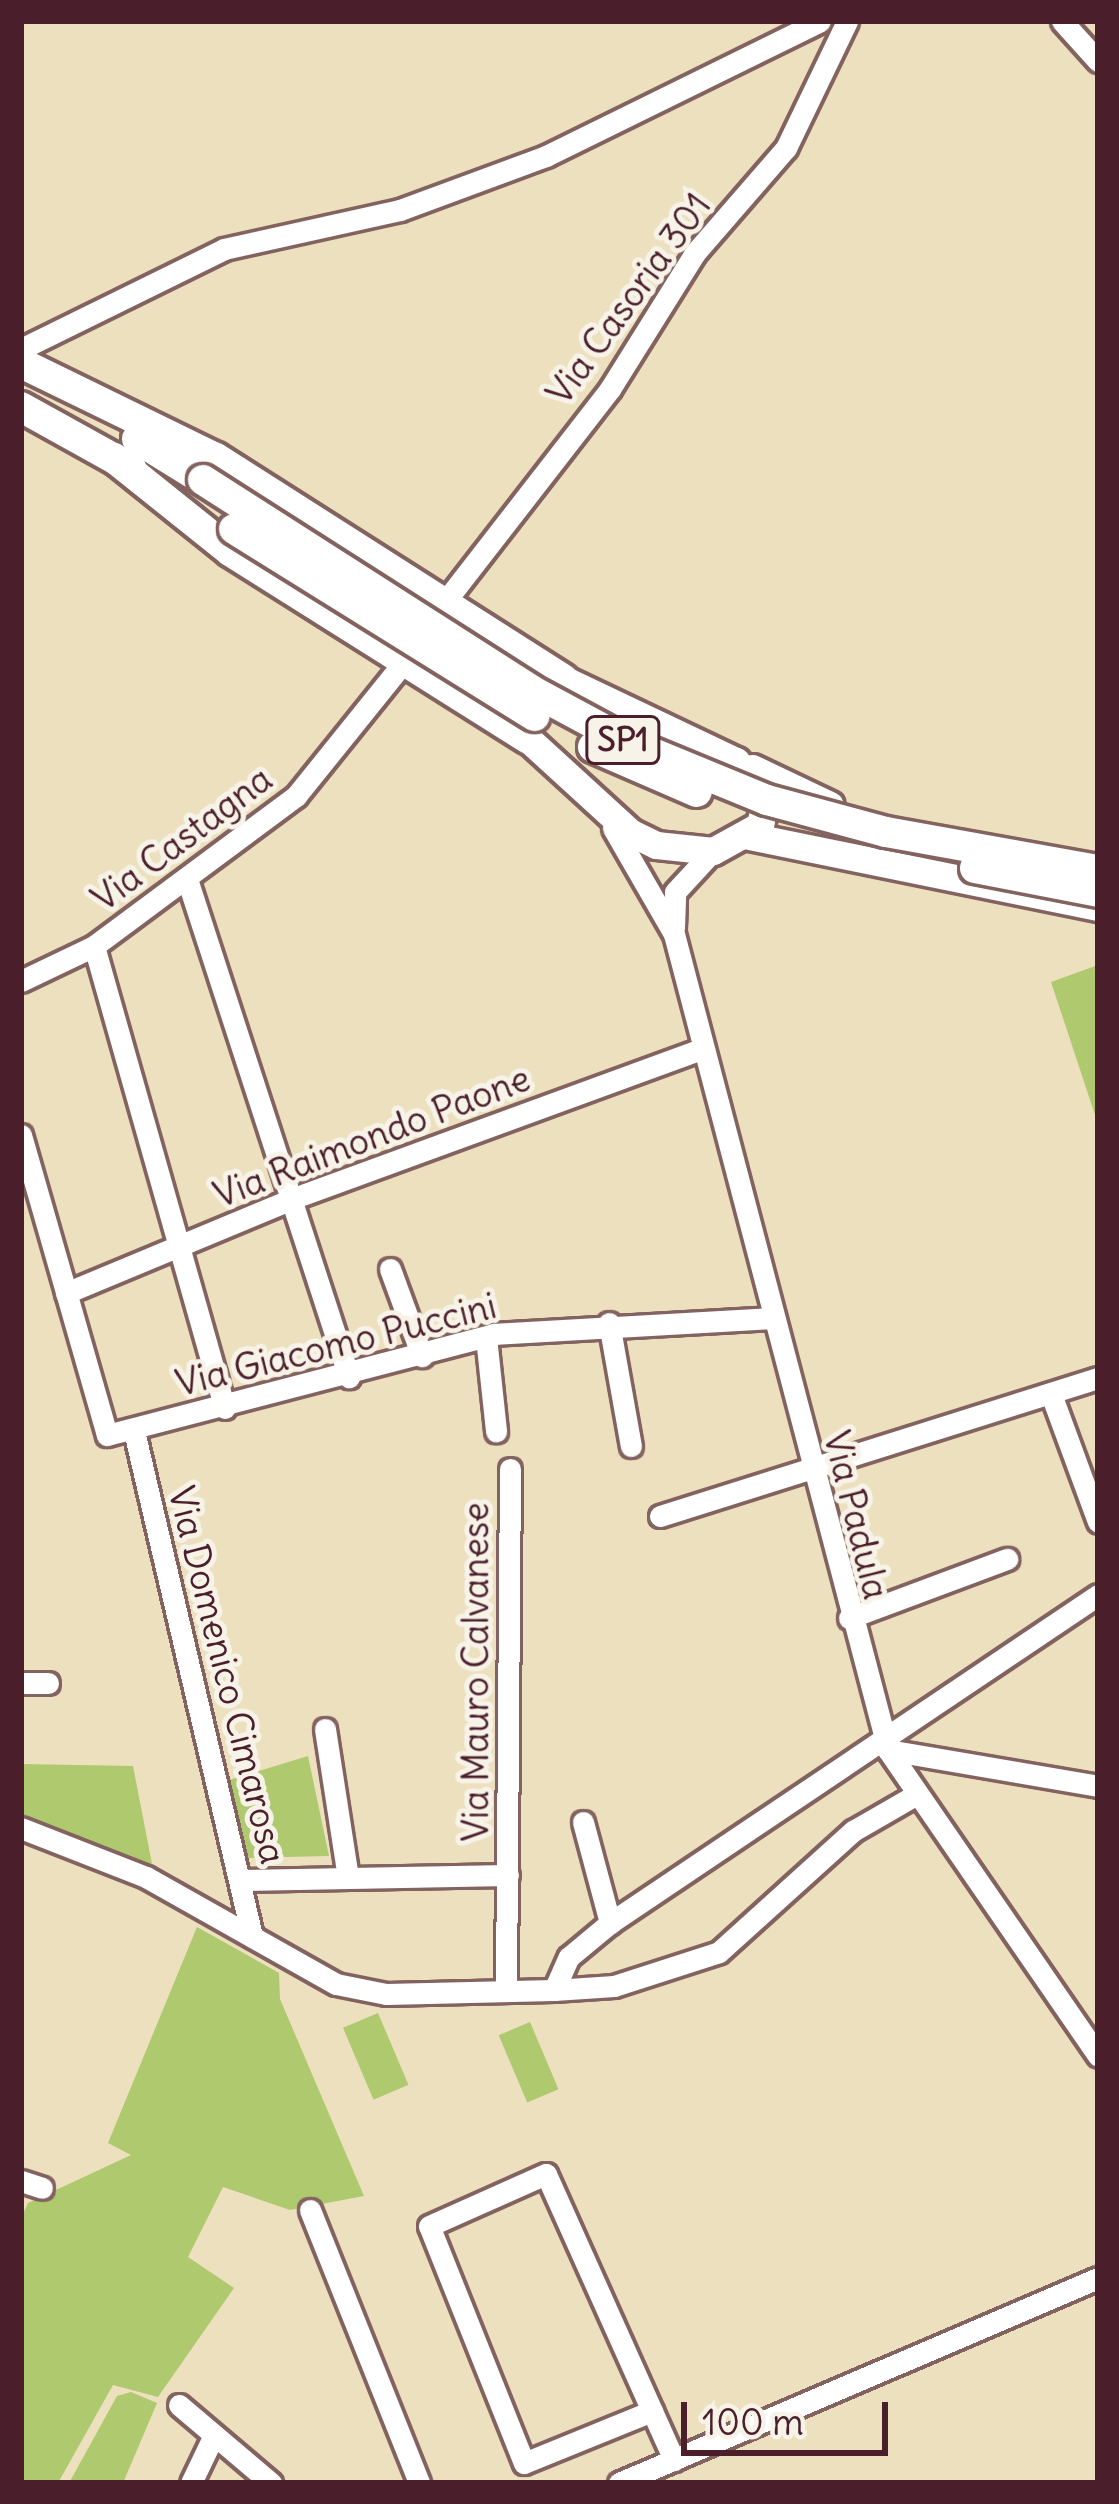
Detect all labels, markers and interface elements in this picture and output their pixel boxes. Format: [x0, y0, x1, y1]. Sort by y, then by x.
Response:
street label: Via Casoria 301 [538, 185, 720, 413]
road number: SP1 [584, 713, 662, 767]
street label: Via Castagna [84, 757, 280, 921]
street label: Via Raimondo Paone [208, 1057, 536, 1217]
street label: Via Giacomo Puccini [171, 1284, 501, 1406]
street label: Via Padula [814, 1426, 898, 1604]
street label: Via Domenico Cimarosa [159, 1482, 295, 1868]
street label: Via Mauro Calvanese [454, 1502, 498, 1842]
scale bar [687, 2378, 894, 2452]
text: 100 m [702, 2400, 804, 2445]

